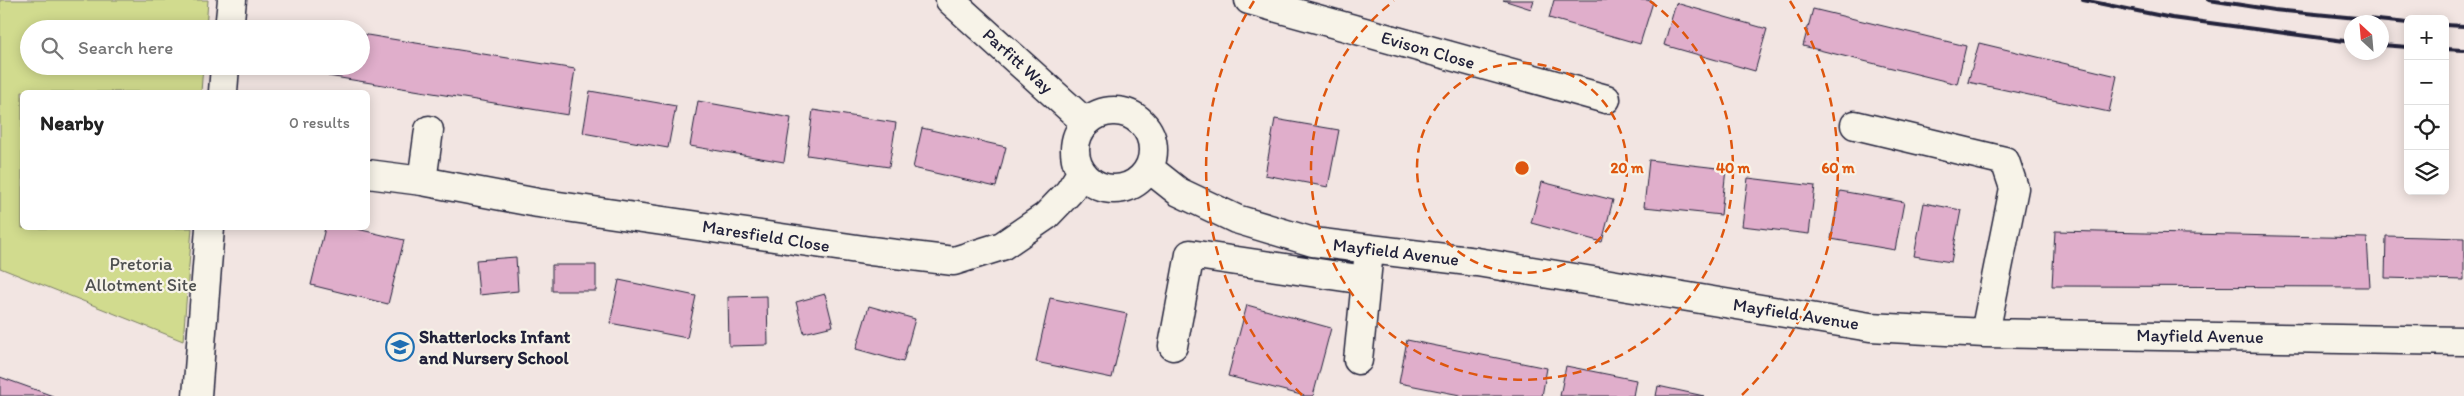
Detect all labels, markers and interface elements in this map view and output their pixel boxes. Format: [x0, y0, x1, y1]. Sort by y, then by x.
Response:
north arrow [2344, 15, 2389, 60]
map controls [2404, 15, 2449, 195]
button: + [2404, 15, 2449, 60]
search box [20, 20, 370, 75]
street label: Parfitt Way [978, 24, 1058, 99]
street label: Evison Close [1379, 26, 1477, 74]
icon: search [38, 34, 66, 62]
text: Search here [78, 36, 173, 59]
button: − [2404, 60, 2449, 105]
button: locate [2404, 105, 2449, 150]
text: Nearby [40, 110, 104, 135]
text: 0 results [289, 113, 350, 132]
button: layers [2404, 150, 2449, 195]
centre of rings [1513, 159, 1531, 177]
text: 20 m [1610, 159, 1644, 177]
text: 40 m [1716, 159, 1751, 177]
text: 60 m [1821, 159, 1855, 177]
street label: Maresfield Close [701, 215, 831, 257]
street label: Mayfield Avenue [1332, 233, 1460, 271]
park label: Pretoria Allotment Site [85, 253, 197, 296]
street label: Mayfield Avenue [1732, 293, 1860, 335]
street label: Mayfield Avenue [2136, 324, 2264, 348]
place label: Shatterlocks Infant and Nursery School [419, 326, 571, 369]
school or university icon: Shatterlocks Infant and Nursery School [385, 332, 415, 362]

